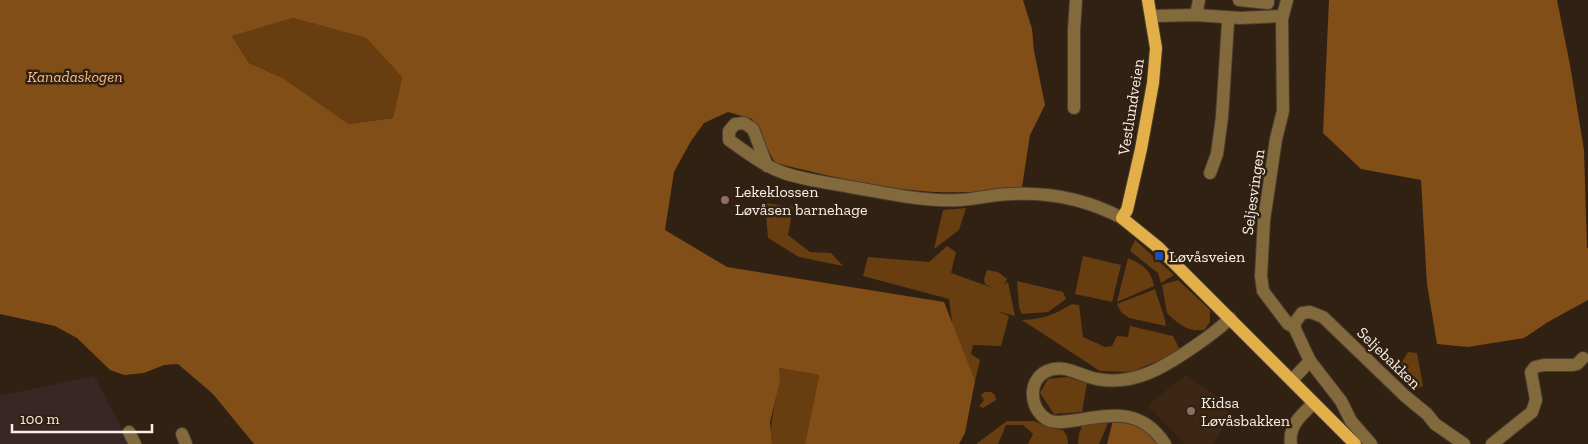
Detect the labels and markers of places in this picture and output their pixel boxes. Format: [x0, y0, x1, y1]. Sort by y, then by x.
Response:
place label: Lekeklossen Løvåsen barnehage [735, 182, 868, 219]
marker: Lekeklossen Løvåsen barnehage [719, 194, 731, 206]
place label: Løvåsveien [1169, 247, 1246, 266]
marker: Løvåsveien [1153, 250, 1165, 262]
place label: Kidsa Løvåsbakken [1201, 393, 1291, 430]
marker: Kidsa Løvåsbakken [1185, 405, 1197, 417]

